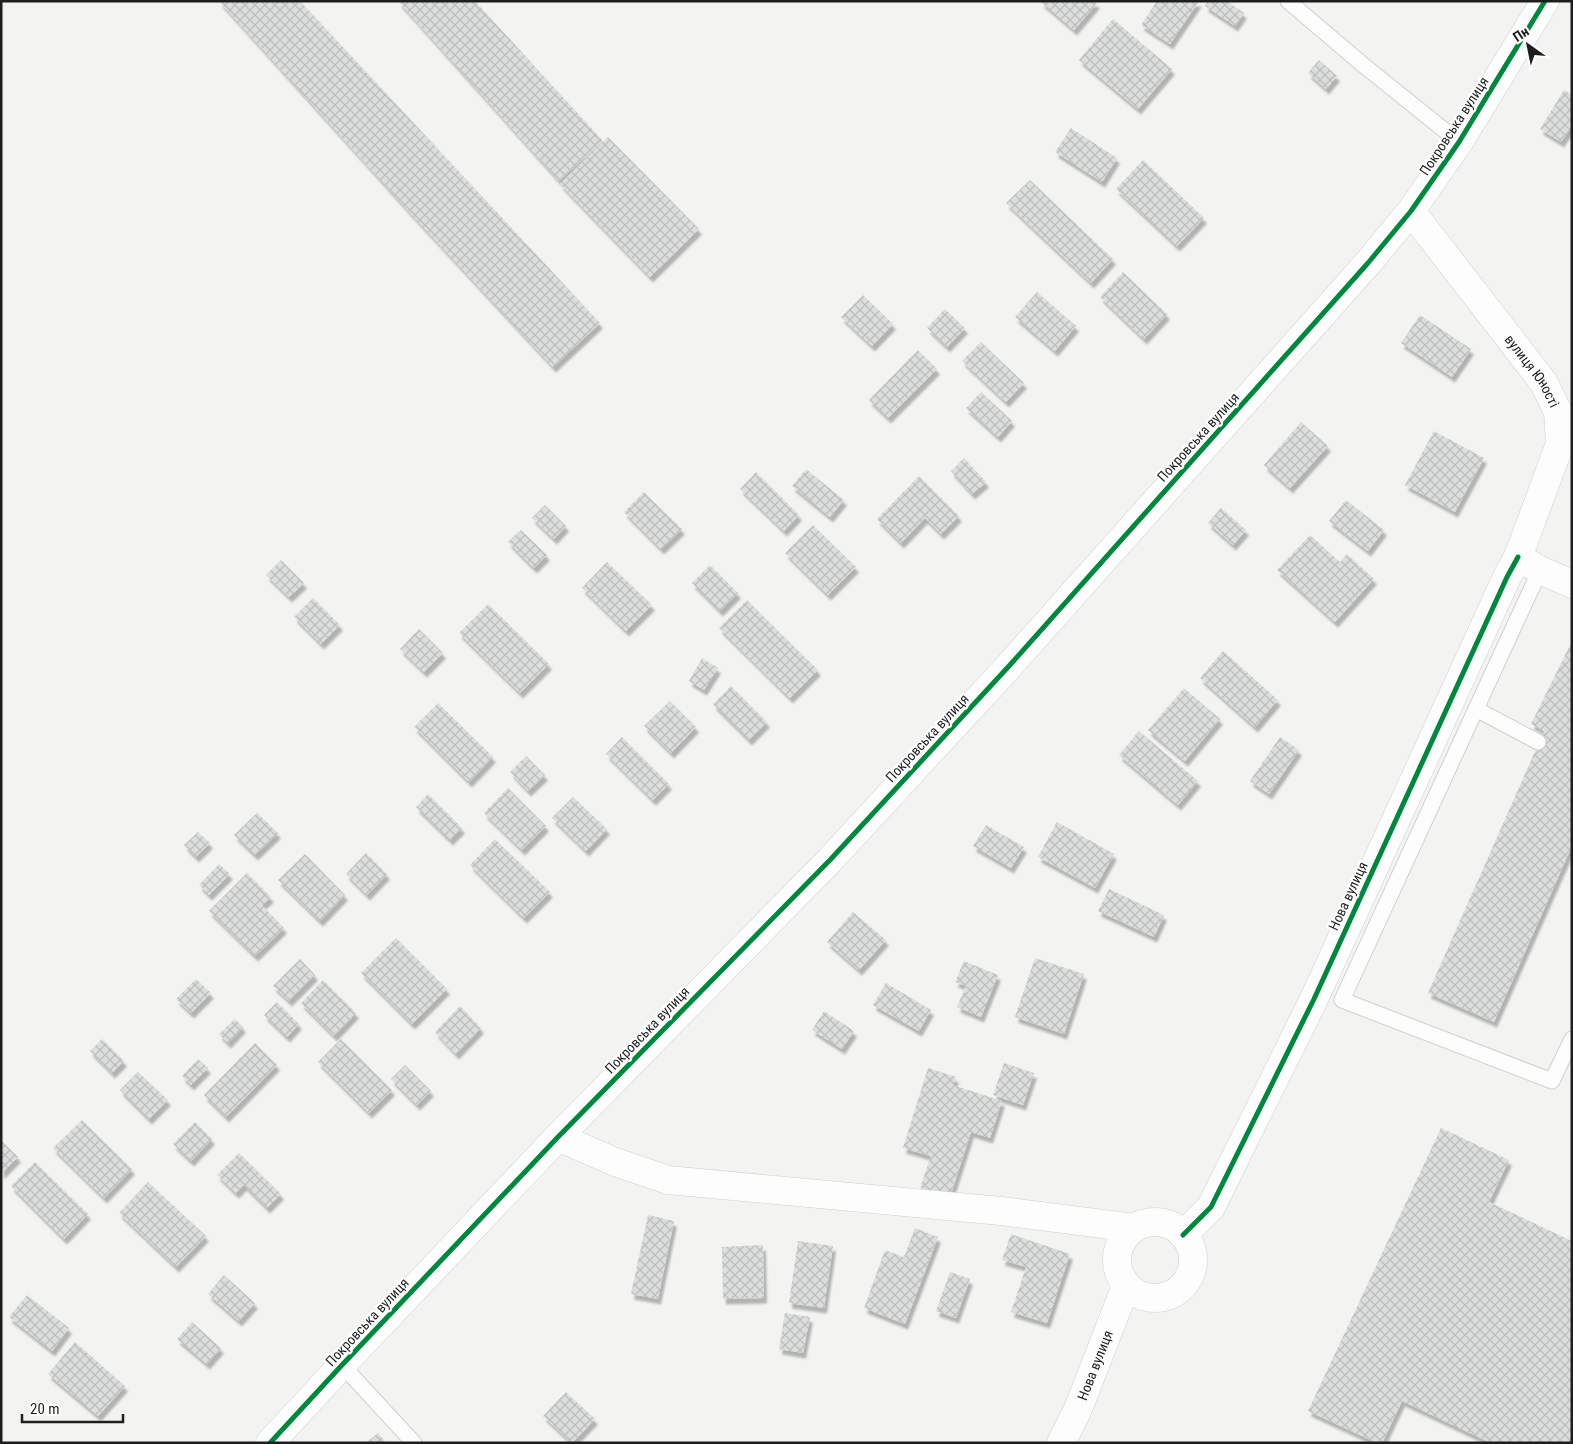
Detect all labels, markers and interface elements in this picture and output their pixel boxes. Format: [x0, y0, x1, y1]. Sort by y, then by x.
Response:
north arrow [1503, 20, 1553, 70]
text: Пн [1510, 23, 1532, 45]
street label: Покровська вулиця [1416, 74, 1492, 178]
street label: вулиця Юності [1502, 332, 1562, 410]
street label: Покровська вулиця [1154, 389, 1242, 485]
street label: Покровська вулиця [882, 691, 972, 785]
street label: Нова вулиця [1325, 859, 1371, 933]
street label: Покровська вулиця [602, 983, 692, 1077]
street label: Покровська вулиця [322, 1275, 412, 1369]
street label: Нова вулиця [1074, 1328, 1116, 1402]
scale bar [22, 1392, 124, 1424]
text: 20 m [30, 1400, 60, 1418]

